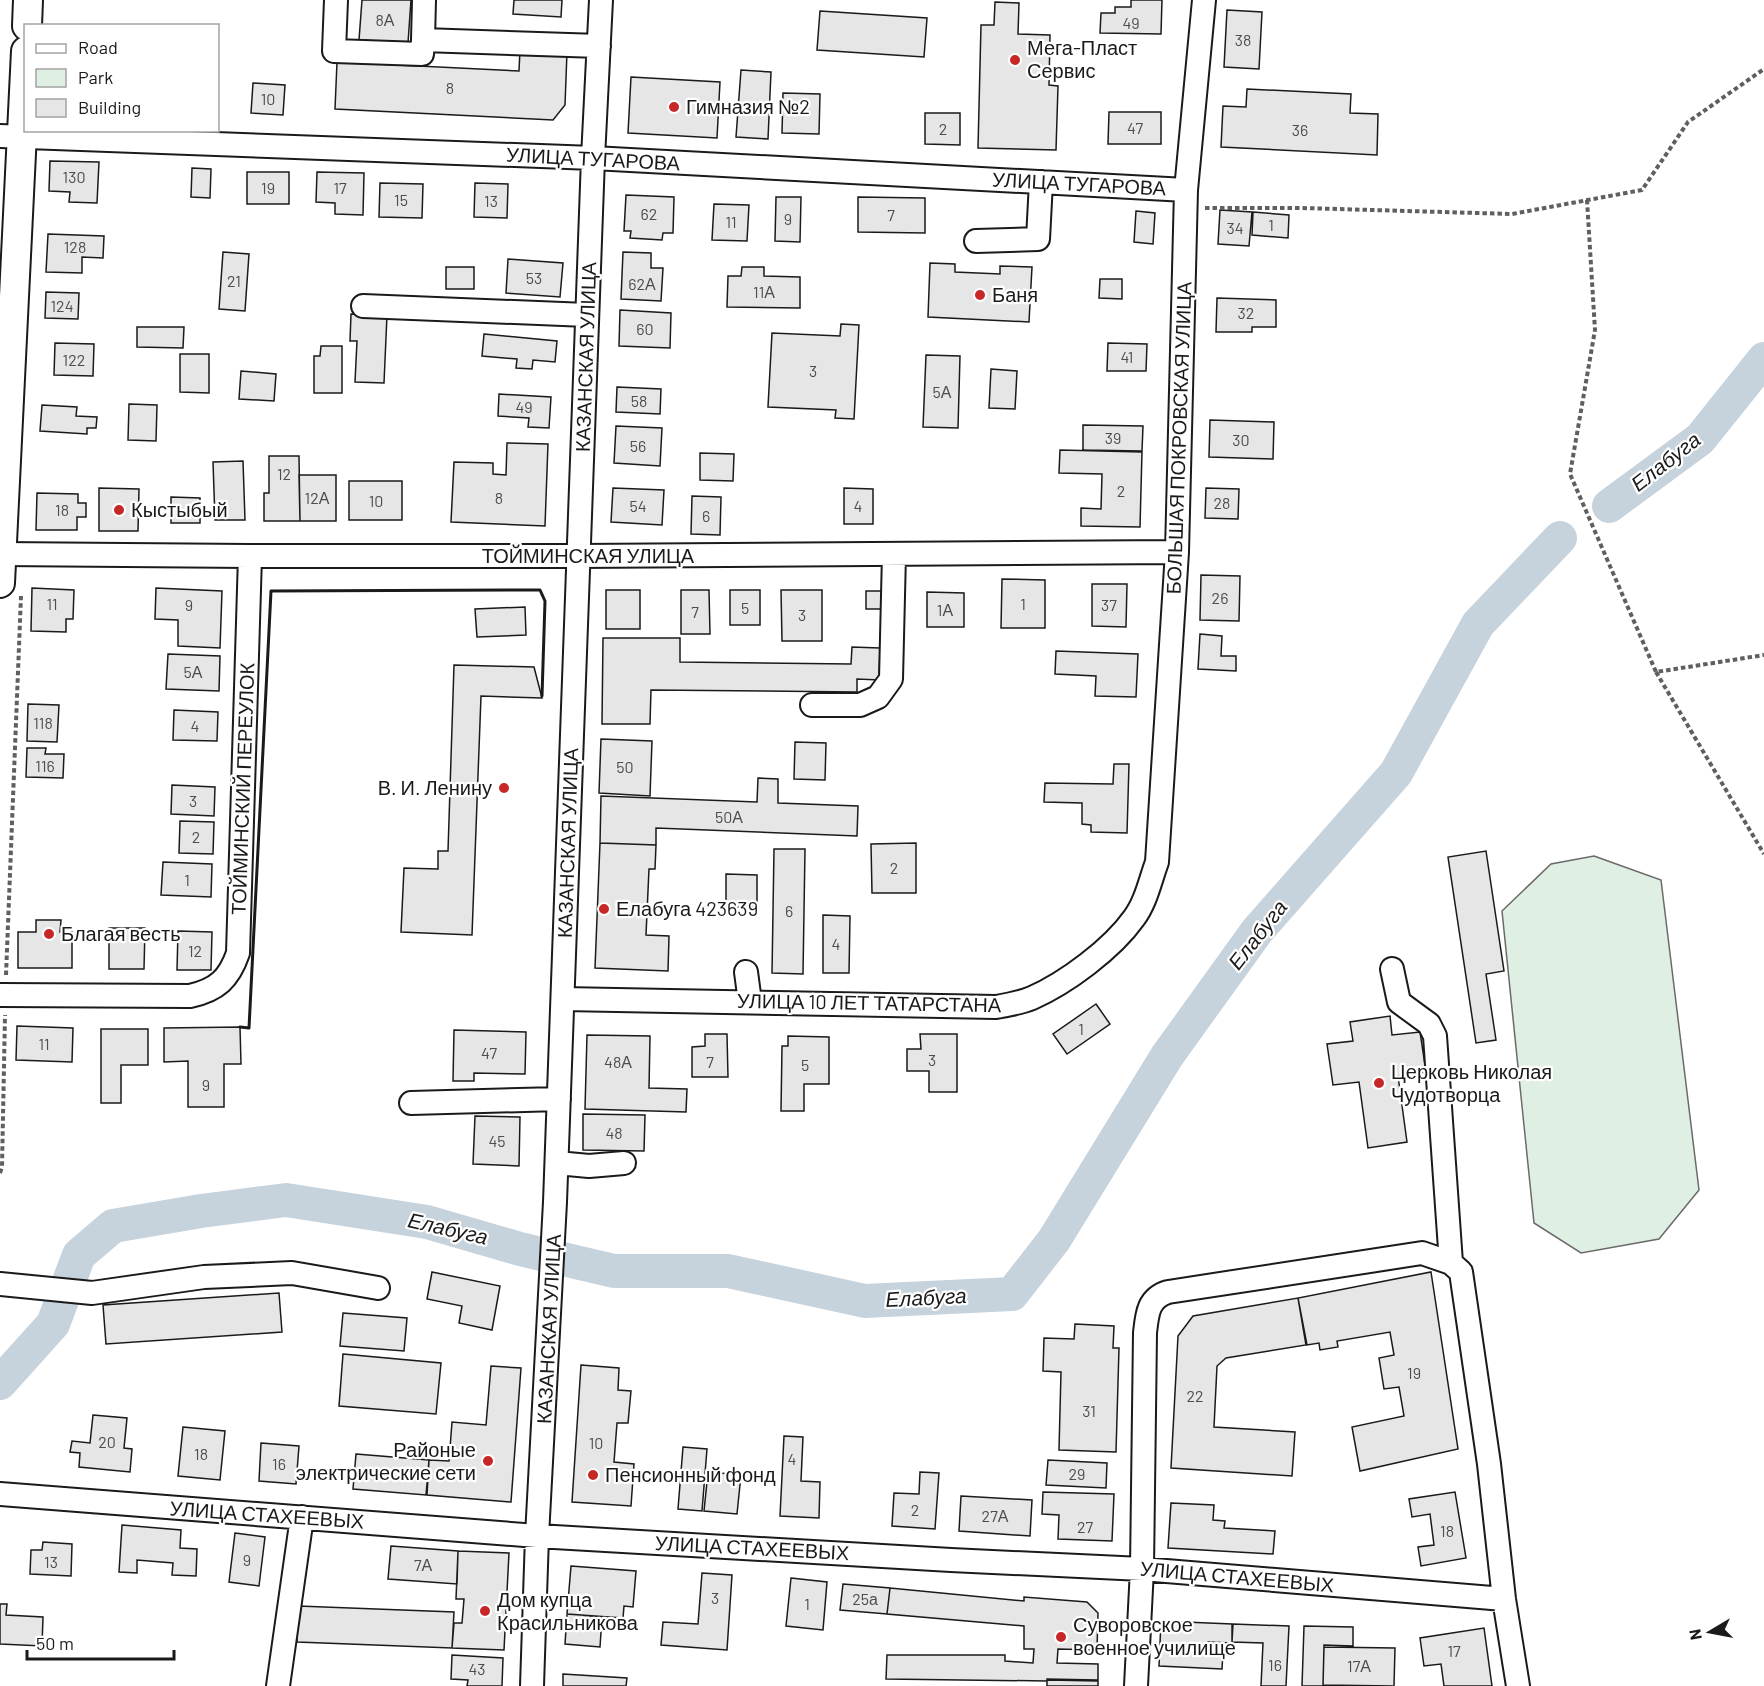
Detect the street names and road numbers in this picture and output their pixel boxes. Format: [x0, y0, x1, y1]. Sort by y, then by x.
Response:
street label: УЛИЦА ТУГАРОВА [506, 141, 681, 175]
street label: УЛИЦА ТУГАРОВА [992, 166, 1167, 200]
street label: КАЗАНСКАЯ УЛИЦА [570, 261, 600, 452]
street label: БОЛЬШАЯ ПОКРОВСКАЯ УЛИЦА [1161, 281, 1195, 595]
street label: ТОЙМИНСКАЯ УЛИЦА [482, 543, 695, 567]
street label: ТОЙМИНСКИЙ ПЕРЕУЛОК [226, 662, 258, 915]
street label: КАЗАНСКАЯ УЛИЦА [552, 747, 582, 938]
street label: УЛИЦА 10 ЛЕТ ТАТАРСТАНА [737, 988, 1002, 1016]
street label: КАЗАНСКАЯ УЛИЦА [531, 1233, 565, 1425]
street label: УЛИЦА СТАХЕЕВЫХ [169, 1495, 365, 1533]
street label: УЛИЦА СТАХЕЕВЫХ [654, 1530, 850, 1564]
street label: УЛИЦА СТАХЕЕВЫХ [1139, 1556, 1335, 1596]

